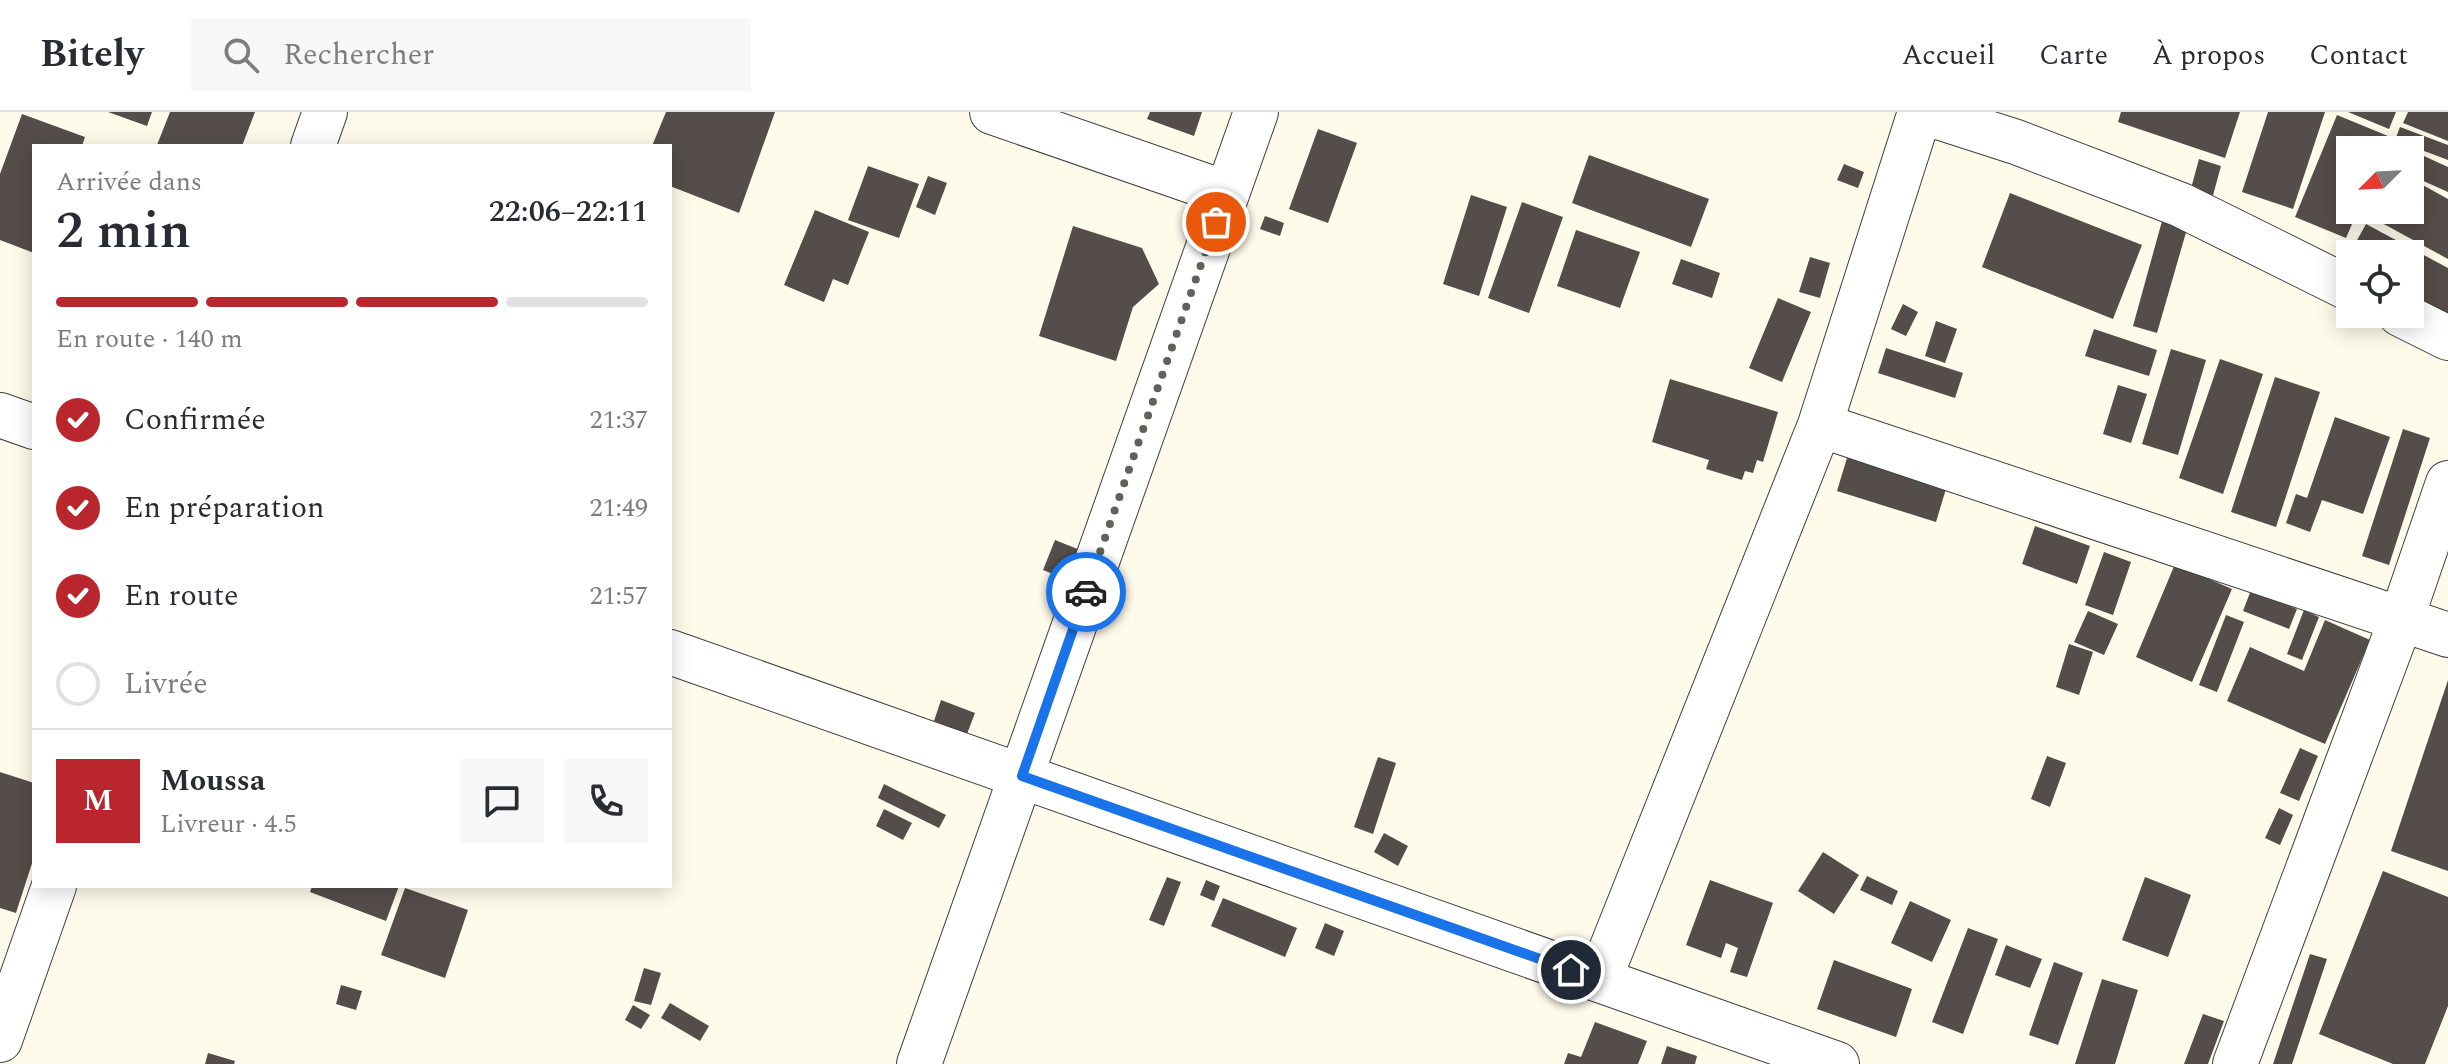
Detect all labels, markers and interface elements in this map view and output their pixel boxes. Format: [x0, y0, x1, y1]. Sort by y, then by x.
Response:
search box [191, 19, 751, 91]
text: Bitely [40, 26, 143, 84]
text: Rechercher [283, 32, 434, 78]
icon: search [219, 33, 263, 77]
text: Accueil [1902, 34, 1995, 77]
text: Carte [2039, 34, 2108, 77]
text: À propos [2152, 34, 2265, 77]
text: Contact [2309, 34, 2408, 77]
north arrow [2336, 136, 2424, 224]
map controls [2336, 136, 2424, 328]
text: Arrivée dans [56, 162, 202, 202]
pin [1182, 188, 1250, 256]
text: 22:06–22:11 [489, 189, 648, 235]
text: 2 min [56, 192, 191, 271]
icon: bag [1194, 200, 1238, 244]
button: locate [2336, 240, 2424, 328]
text: En route · 140 m [56, 319, 243, 359]
text: Confirmée [124, 397, 266, 443]
icon: check [56, 398, 100, 442]
text: 21:37 [589, 400, 648, 440]
text: En préparation [124, 485, 324, 531]
icon: check [56, 486, 100, 530]
text: 21:49 [589, 488, 648, 528]
courier [1046, 552, 1126, 632]
icon: car [1064, 570, 1108, 614]
text: En route [124, 573, 239, 619]
icon: check [56, 574, 100, 618]
text: 21:57 [589, 576, 648, 616]
text: Livrée [124, 661, 208, 707]
text: Moussa [160, 758, 265, 804]
button: chat [460, 759, 544, 843]
button: phone [564, 759, 648, 843]
text: M [83, 778, 113, 824]
text: Livreur · 4.5 [160, 804, 297, 844]
pin [1537, 936, 1605, 1004]
icon: home [1549, 948, 1593, 992]

